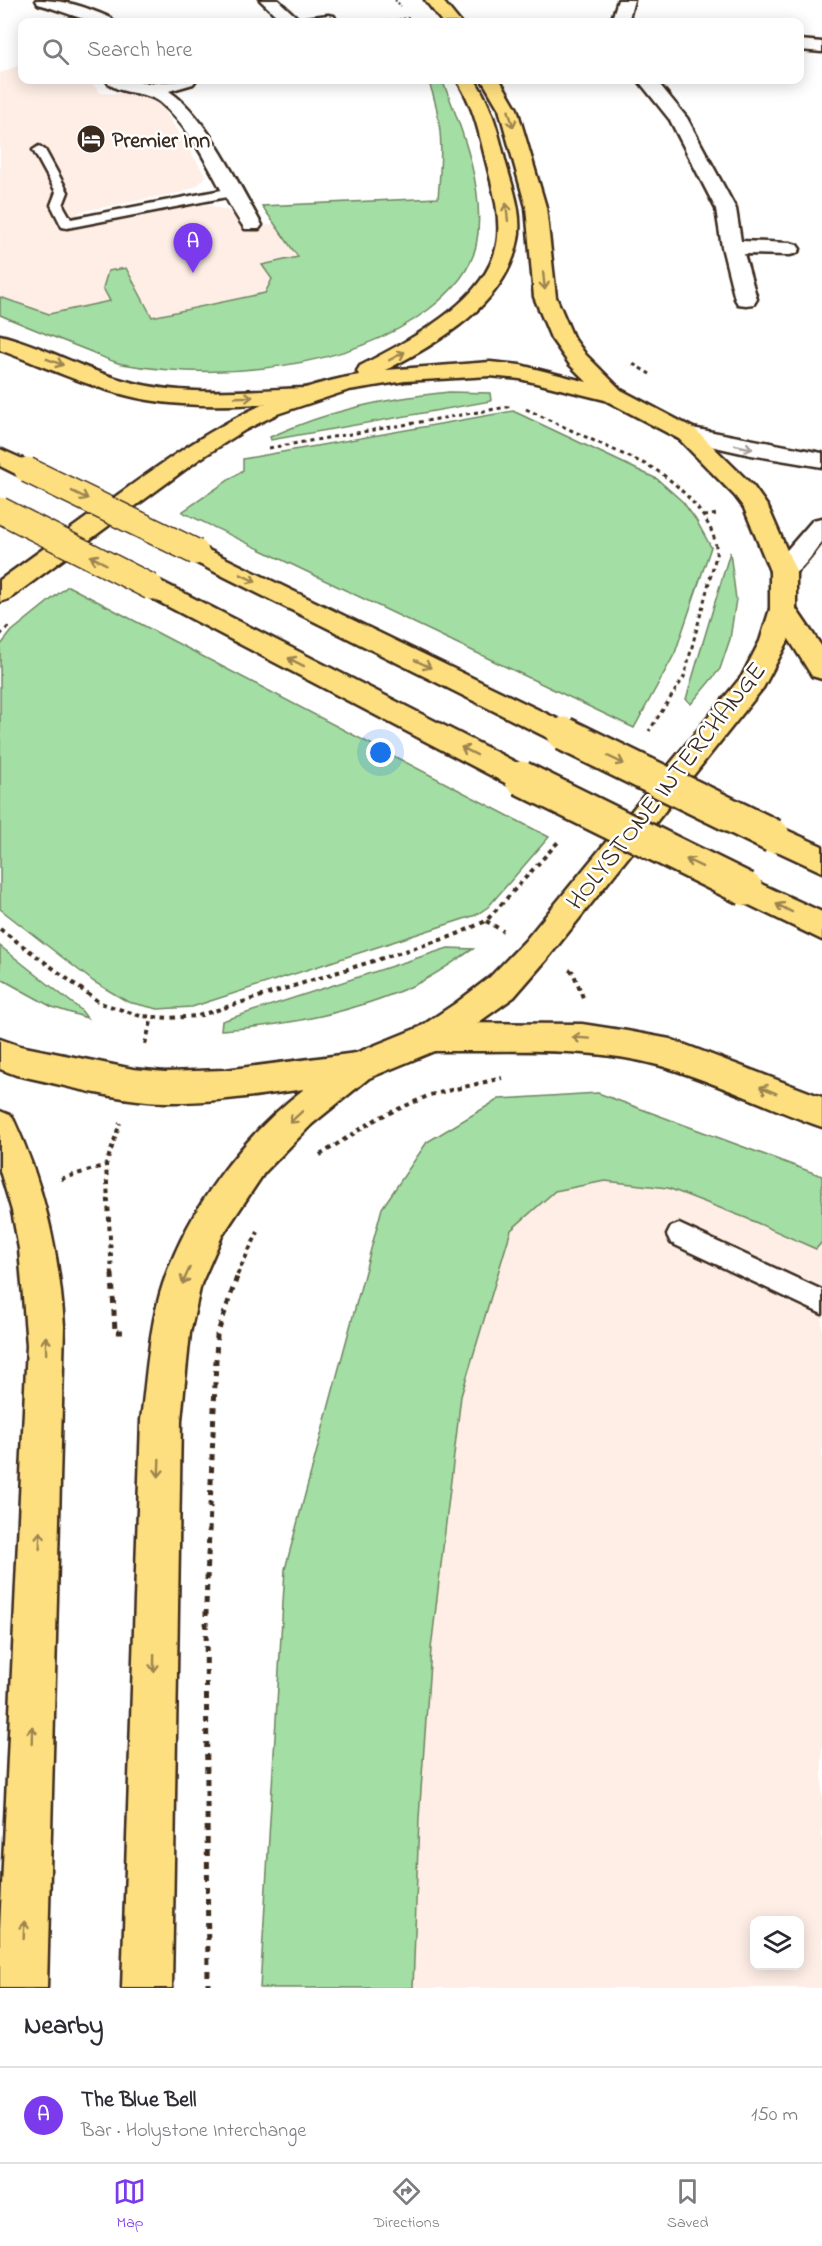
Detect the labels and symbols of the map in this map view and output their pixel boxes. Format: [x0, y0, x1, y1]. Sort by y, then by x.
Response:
one-way arrow [506, 109, 517, 128]
hotel icon: Premier Inn [75, 123, 107, 155]
place label: Premier Inn [112, 126, 210, 158]
one-way arrow [501, 202, 512, 222]
pin: A [174, 224, 212, 273]
one-way arrow [539, 271, 550, 291]
one-way arrow [387, 350, 405, 361]
one-way arrow [45, 358, 63, 369]
one-way arrow [234, 391, 254, 402]
one-way arrow [734, 442, 753, 453]
one-way arrow [71, 490, 89, 502]
one-way arrow [90, 554, 108, 565]
one-way arrow [239, 573, 257, 584]
one-way arrow [287, 655, 305, 667]
street label: HOLYSTONE INTERCHANGE [558, 655, 777, 919]
one-way arrow [414, 659, 432, 671]
your location [366, 738, 395, 767]
one-way arrow [461, 745, 479, 756]
one-way arrow [607, 754, 625, 766]
one-way arrow [685, 857, 703, 868]
one-way arrow [776, 902, 793, 914]
one-way arrow [571, 1033, 591, 1044]
one-way arrow [759, 1084, 777, 1095]
one-way arrow [289, 1110, 304, 1124]
one-way arrow [180, 1266, 191, 1284]
one-way arrow [40, 1335, 52, 1355]
one-way arrow [154, 1457, 165, 1477]
one-way arrow [35, 1530, 46, 1550]
one-way arrow [148, 1652, 160, 1672]
one-way arrow [27, 1725, 38, 1745]
one-way arrow [19, 1920, 30, 1940]

